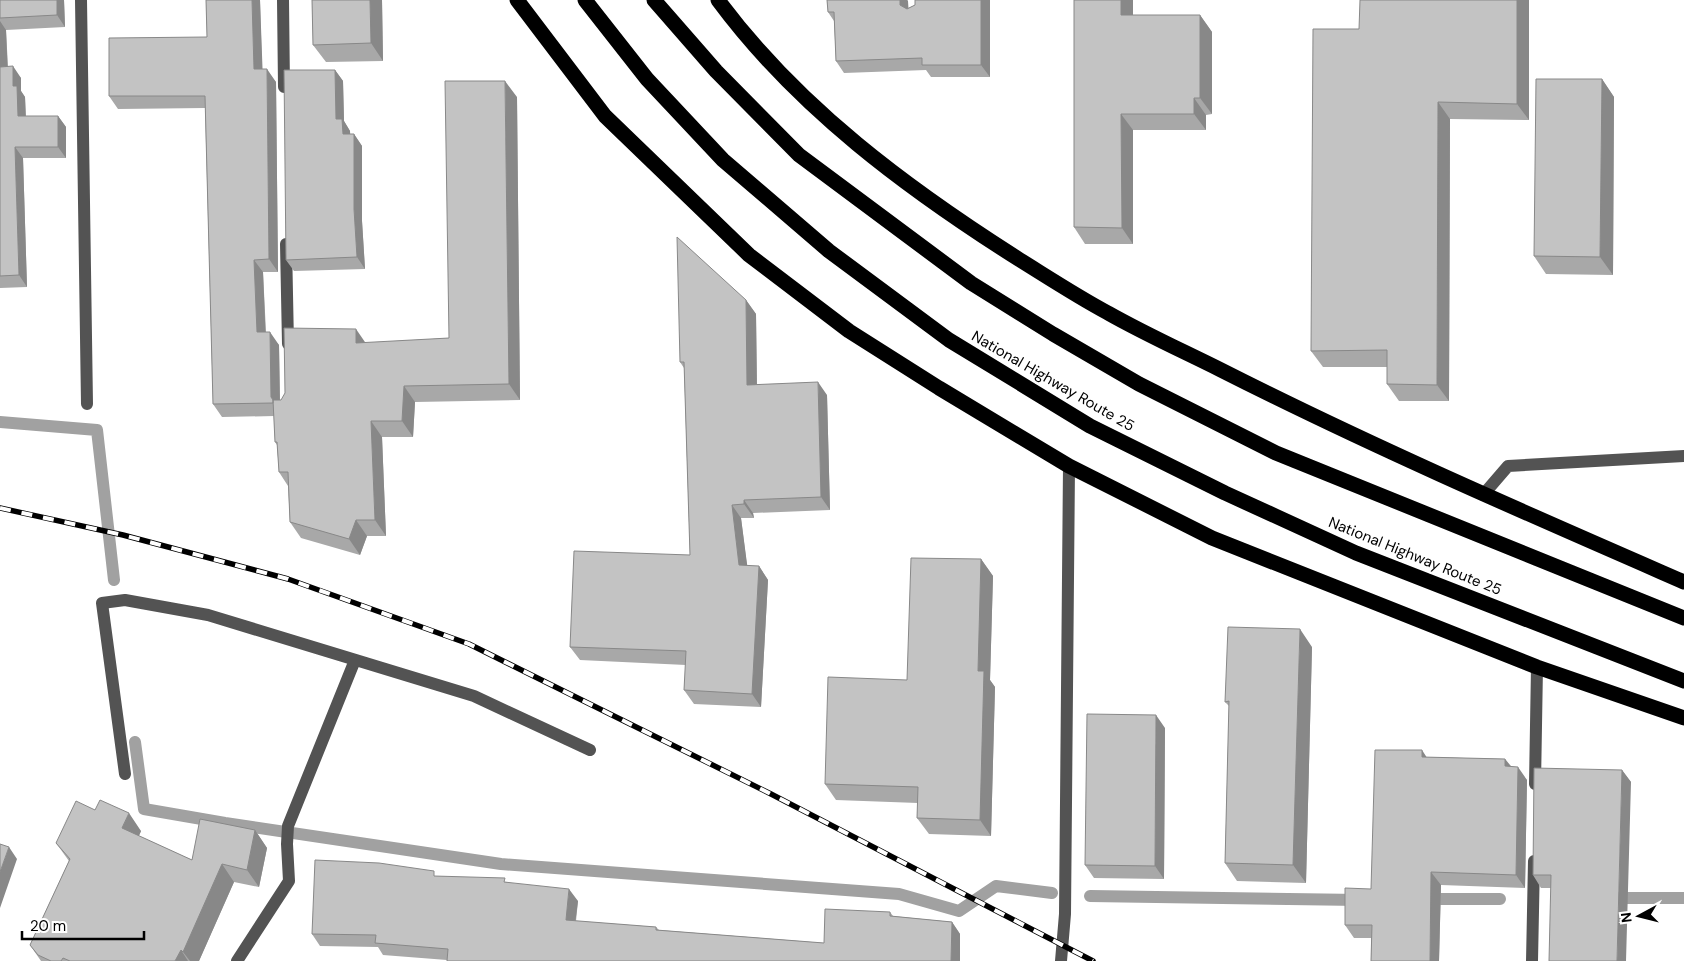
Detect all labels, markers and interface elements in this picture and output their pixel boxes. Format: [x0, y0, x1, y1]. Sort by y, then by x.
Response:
street label: National Highway Route 25 [968, 326, 1138, 436]
street label: National Highway Route 25 [1326, 512, 1504, 600]
north arrow [1614, 891, 1664, 941]
scale bar [22, 908, 145, 940]
text: N [1617, 911, 1636, 924]
text: 20 m [30, 916, 66, 936]

